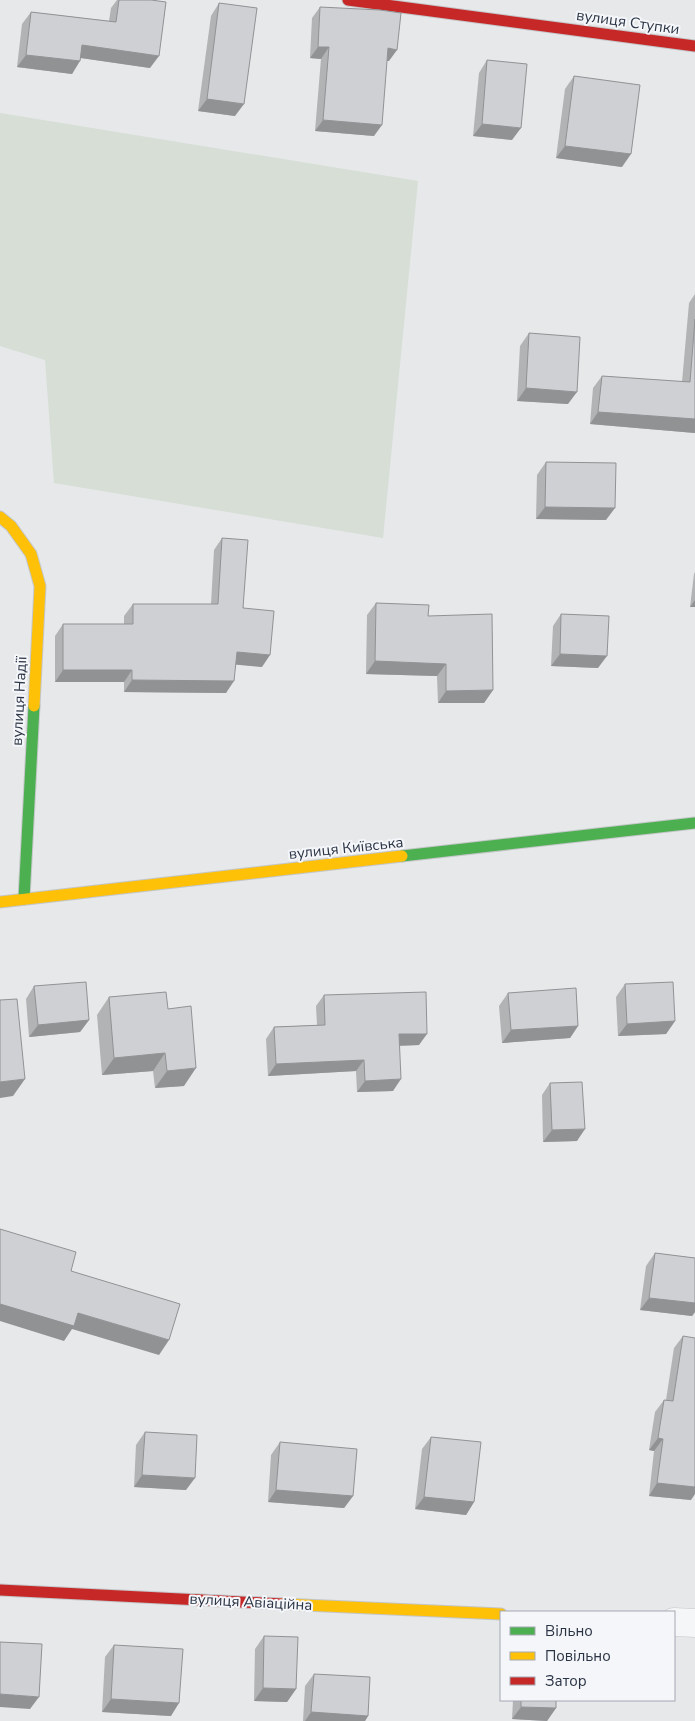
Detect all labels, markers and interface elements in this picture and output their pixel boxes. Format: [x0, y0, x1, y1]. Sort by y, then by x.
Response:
street label: вулиця Ступки [575, 5, 681, 39]
street label: вулиця Надії [7, 655, 31, 746]
street label: вулиця Київська [288, 832, 404, 864]
street label: вулиця Авіаційна [189, 1589, 313, 1615]
legend [500, 1611, 675, 1701]
text: Вільно [545, 1621, 593, 1641]
text: Повільно [545, 1646, 611, 1666]
text: Затор [545, 1671, 587, 1691]

